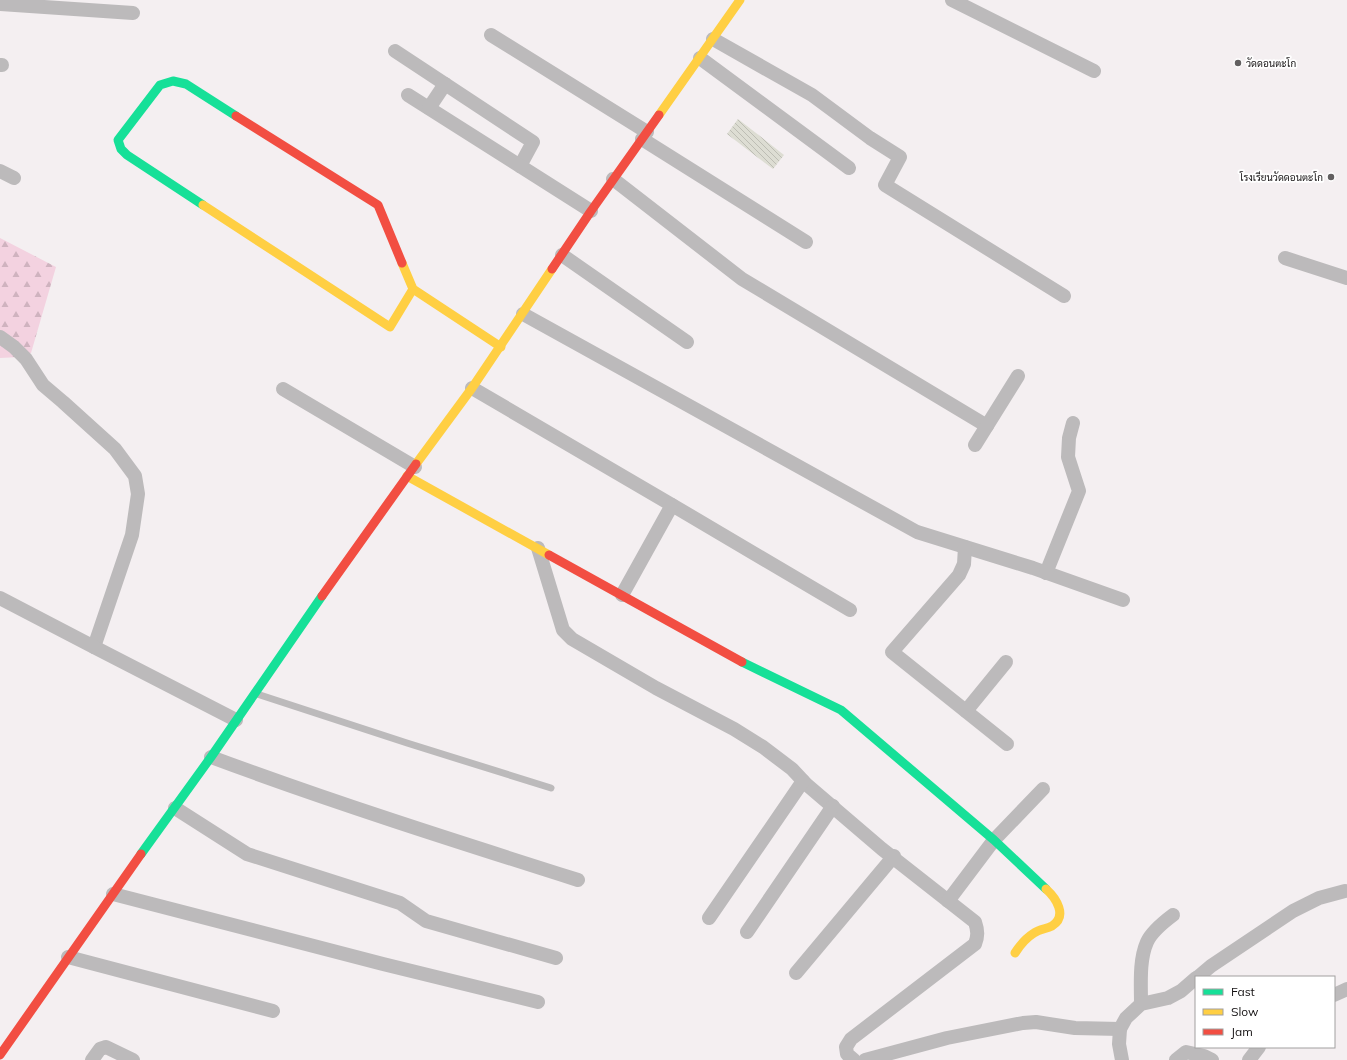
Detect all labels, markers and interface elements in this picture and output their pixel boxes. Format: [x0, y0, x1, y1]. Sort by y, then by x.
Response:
place label: วัดดอนตะโก [1246, 57, 1296, 70]
marker: วัดดอนตะโก [1233, 58, 1243, 68]
place label: โรงเรียนวัดดอนตะโก [1239, 171, 1323, 184]
marker: โรงเรียนวัดดอนตะโก [1326, 172, 1336, 182]
legend [1195, 976, 1335, 1048]
text: Fast [1231, 984, 1255, 999]
text: Slow [1231, 1004, 1259, 1019]
text: Jam [1231, 1024, 1253, 1039]

